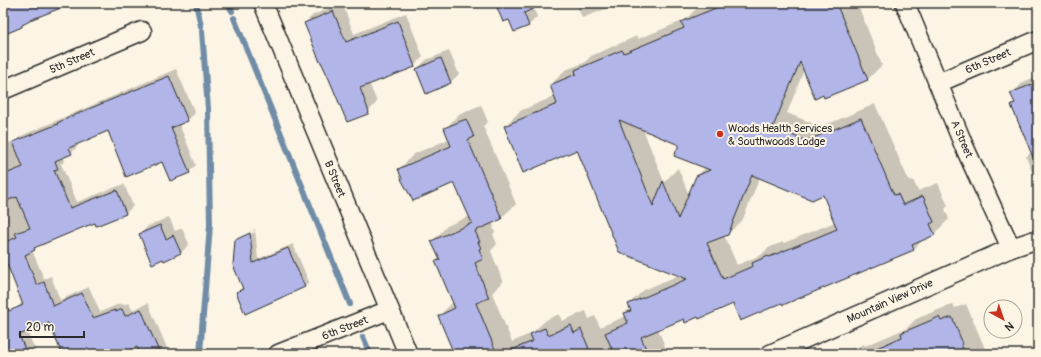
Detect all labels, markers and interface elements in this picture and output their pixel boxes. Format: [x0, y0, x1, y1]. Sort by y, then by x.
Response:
street label: 5th Street [47, 45, 97, 76]
street label: 6th Street [963, 45, 1013, 76]
street label: A Street [948, 118, 976, 160]
place label: Woods Health Services & Southwoods Lodge [728, 122, 832, 148]
marker: Woods Health Services & Southwoods Lodge [715, 129, 725, 139]
street label: B Street [322, 159, 348, 200]
street label: Mountain View Drive [845, 276, 936, 326]
north arrow [983, 299, 1023, 339]
scale bar [20, 313, 84, 339]
street label: 6th Street [320, 313, 370, 343]
text: N [1002, 319, 1016, 334]
text: 20 m [26, 320, 55, 335]

